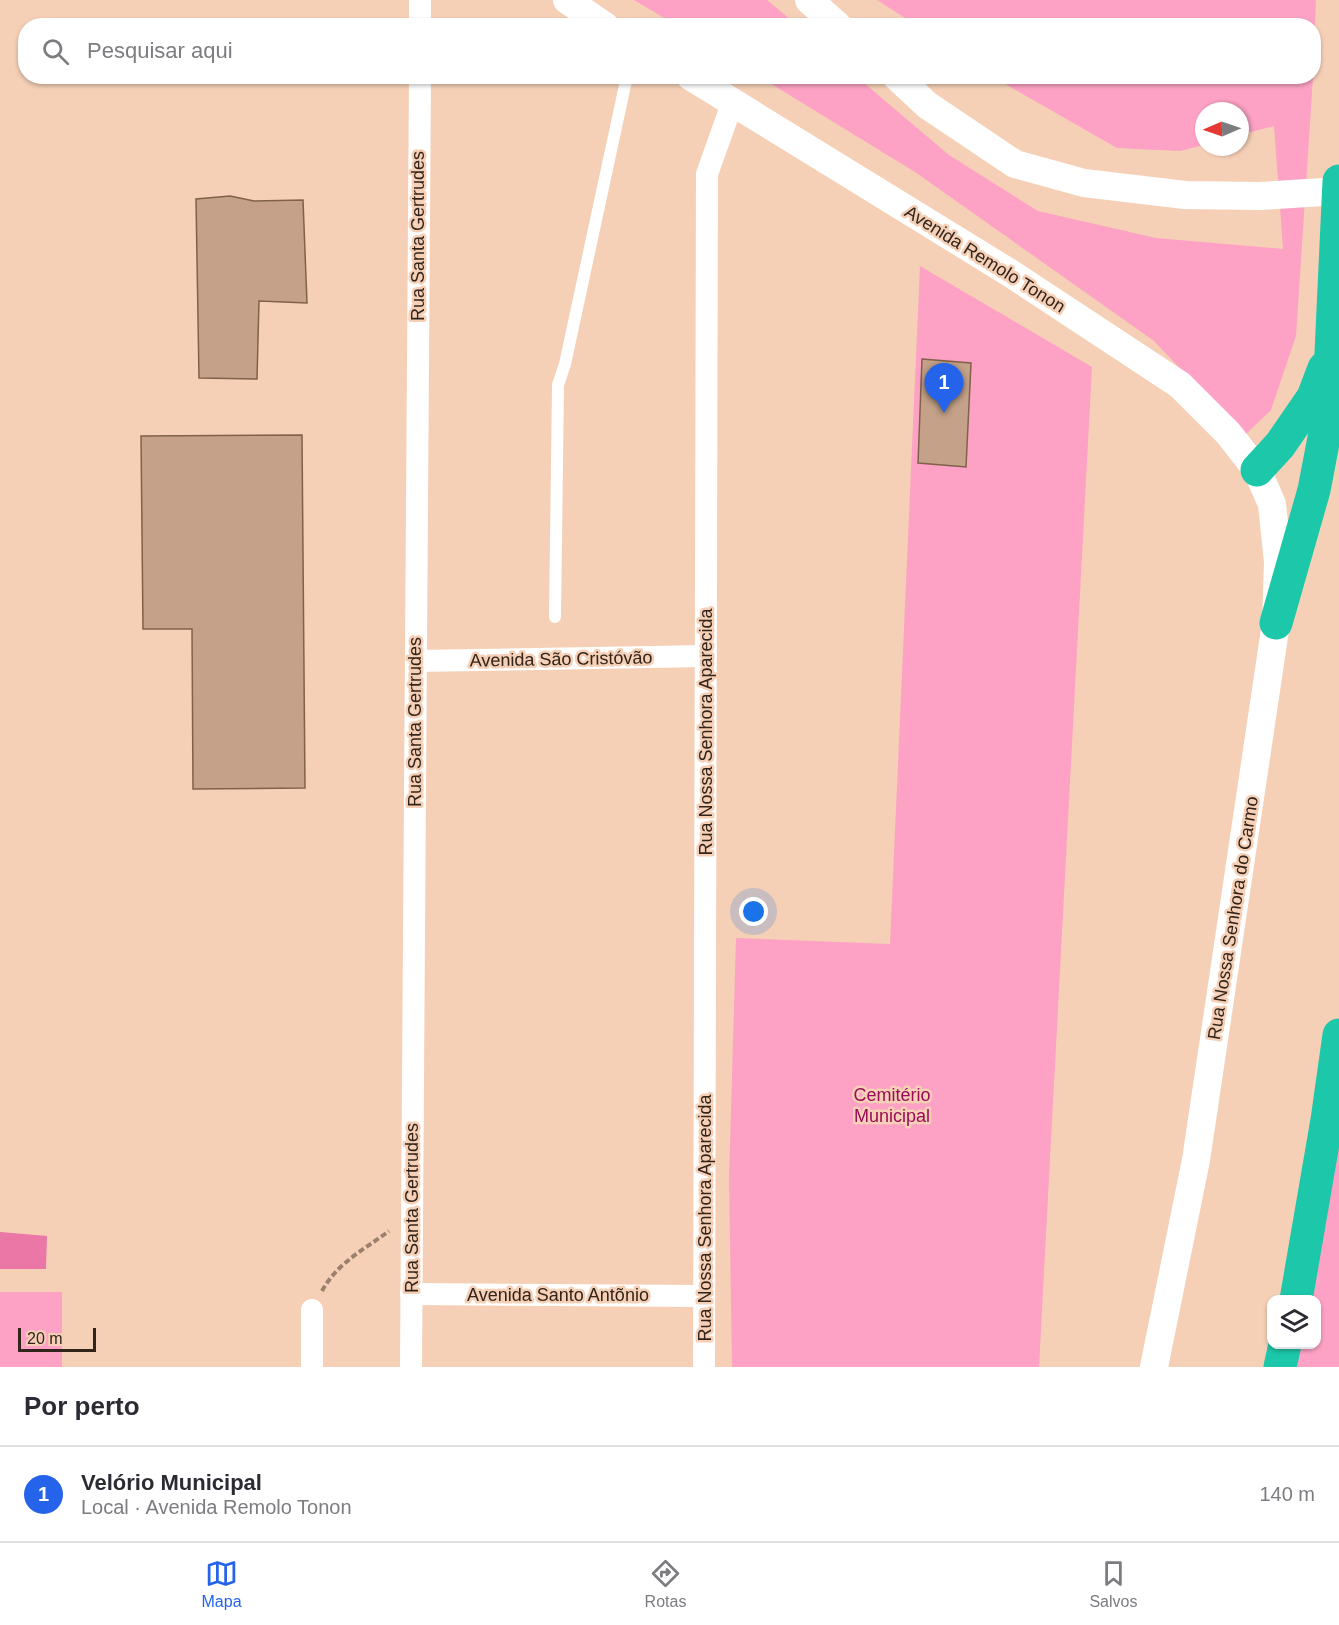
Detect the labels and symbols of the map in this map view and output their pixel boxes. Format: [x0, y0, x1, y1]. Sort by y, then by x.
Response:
north arrow [1195, 102, 1249, 156]
street label: Rua Santa Gertrudes [408, 151, 428, 321]
street label: Avenida Remolo Tonon [901, 201, 1069, 317]
pin: 1 [924, 364, 964, 413]
street label: Rua Nossa Senhora Aparecida [696, 607, 716, 856]
street label: Rua Santa Gertrudes [405, 637, 425, 807]
street label: Avenida São Cristóvão [469, 647, 653, 671]
street label: Rua Nossa Senhora do Carmo [1204, 795, 1262, 1041]
your location [739, 897, 768, 926]
park label: Cemitério Municipal [853, 1085, 931, 1126]
street label: Rua Nossa Senhora Aparecida [695, 1093, 715, 1342]
street label: Rua Santa Gertrudes [402, 1123, 422, 1293]
street label: Avenida Santo Antõnio [467, 1285, 649, 1305]
scale bar [18, 1325, 96, 1352]

